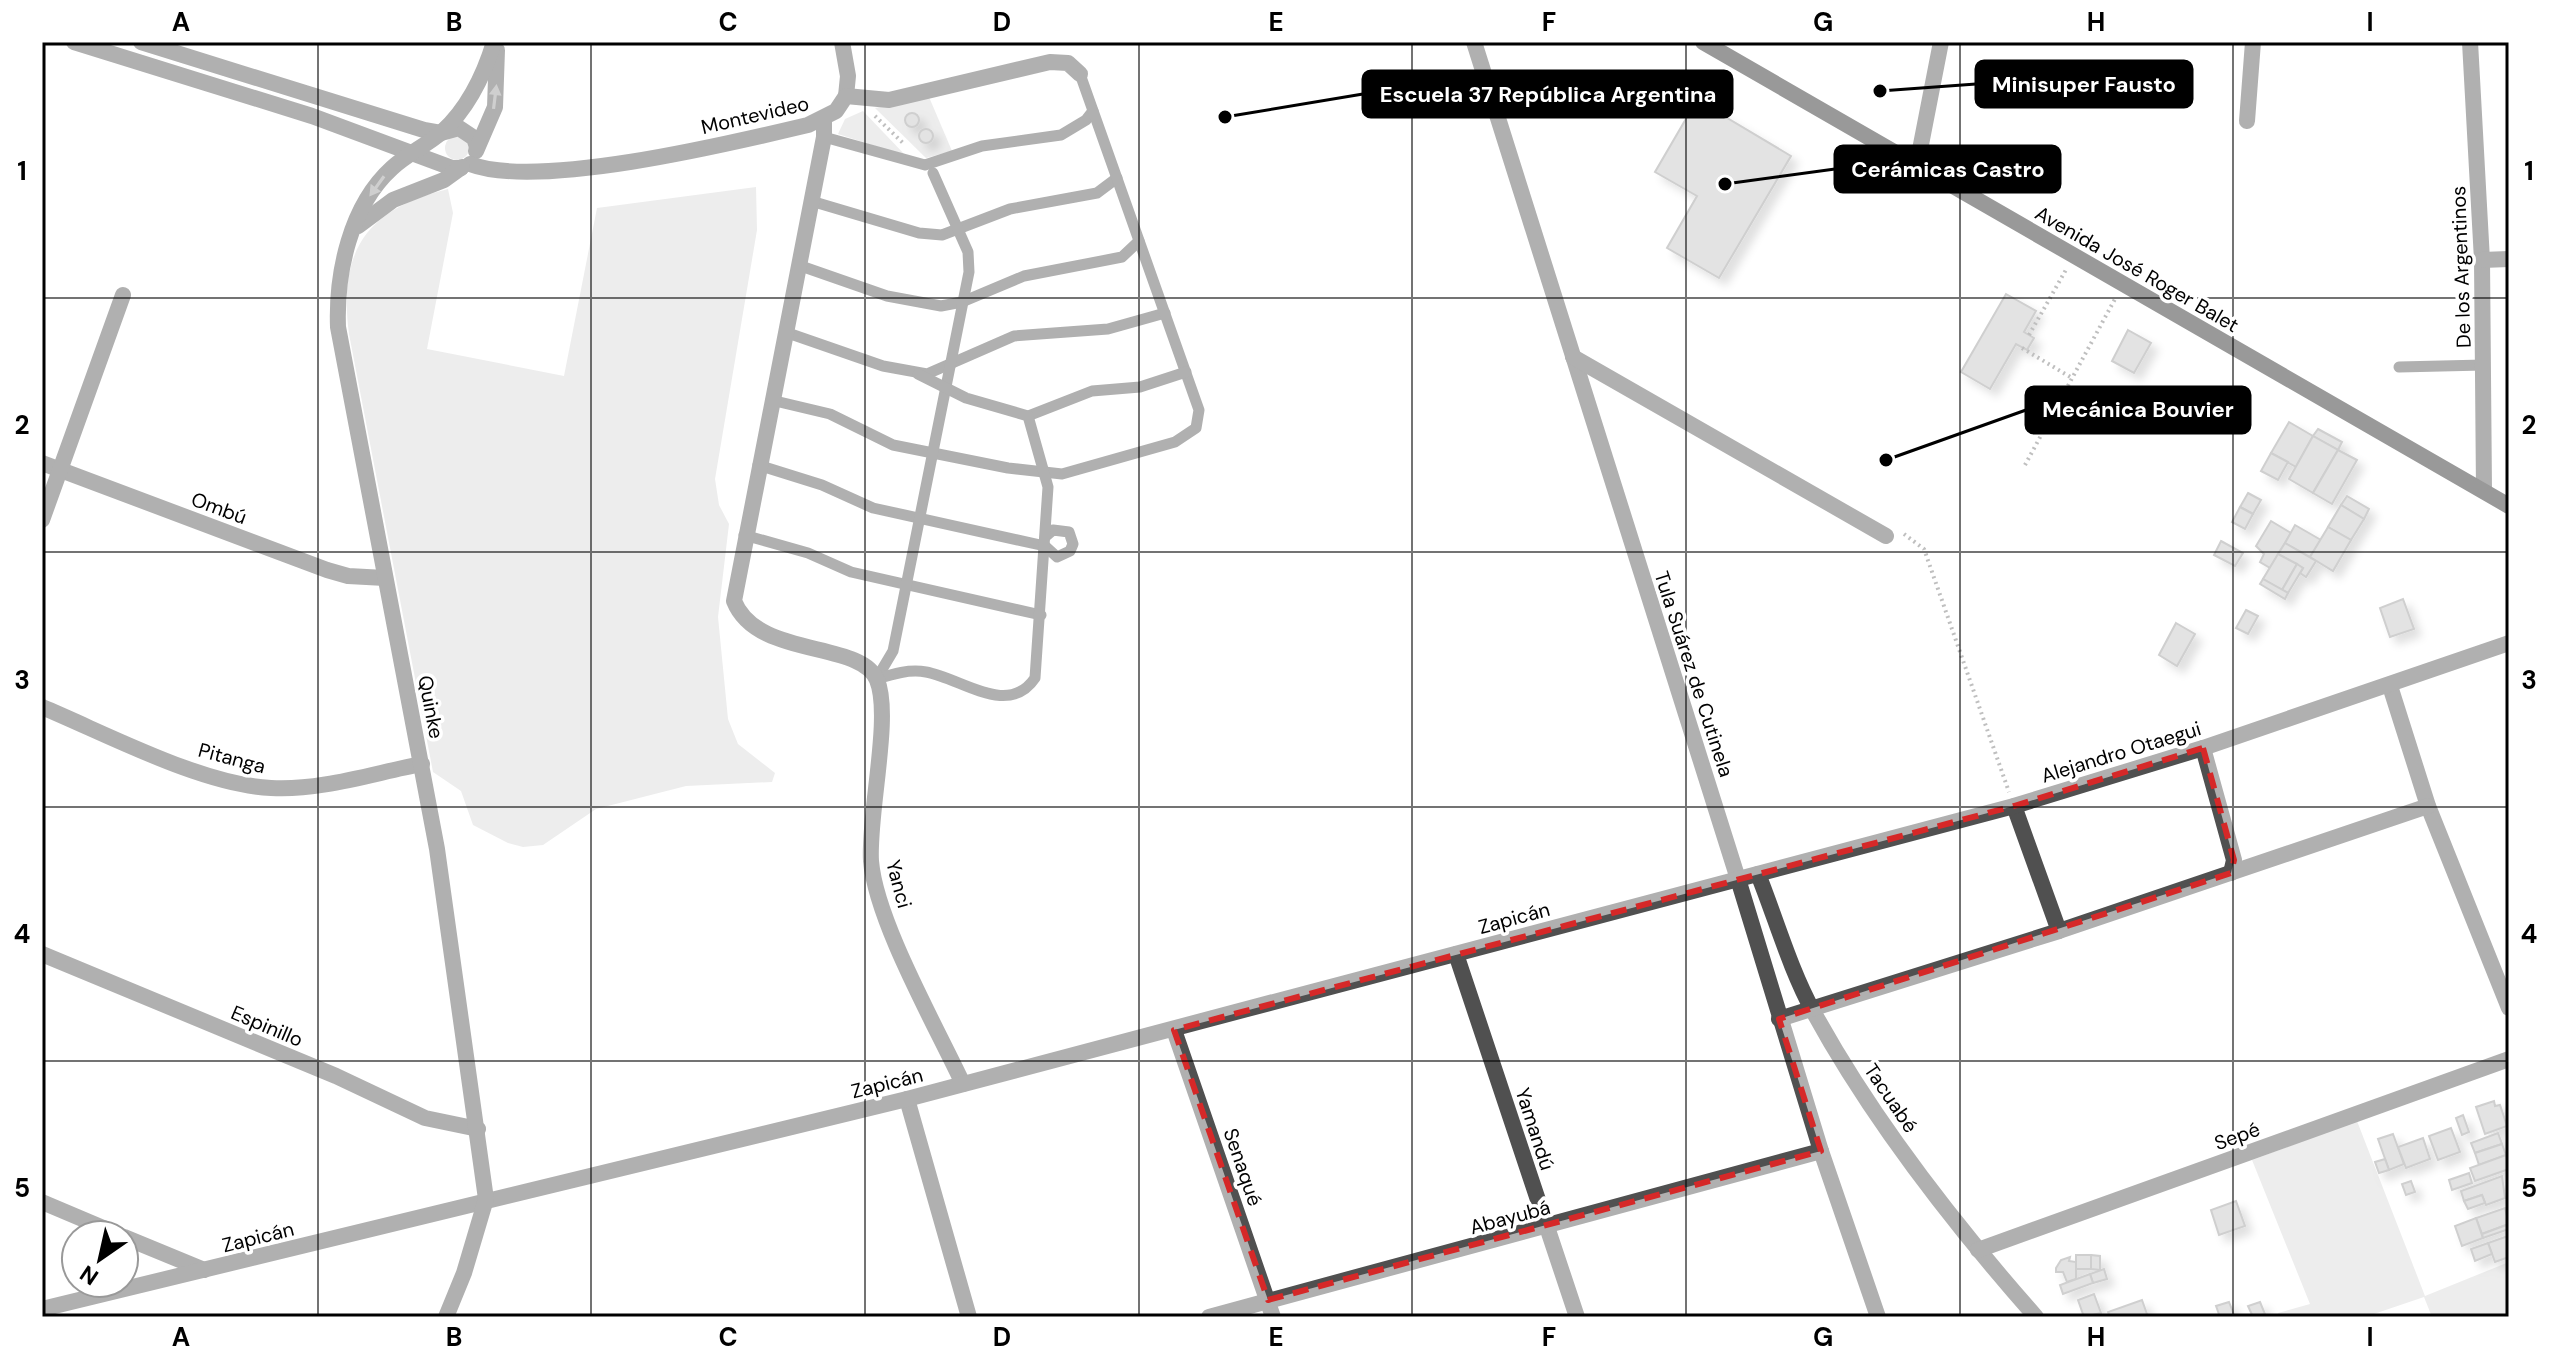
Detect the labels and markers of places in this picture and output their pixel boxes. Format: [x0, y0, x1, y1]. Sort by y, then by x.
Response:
callout: Minisuper Fausto [1976, 61, 2192, 107]
callout: Escuela 37 República Argentina [1363, 71, 1732, 117]
callout: Cerámicas Castro [1835, 146, 2060, 192]
callout: Mecánica Bouvier [2026, 387, 2250, 433]

